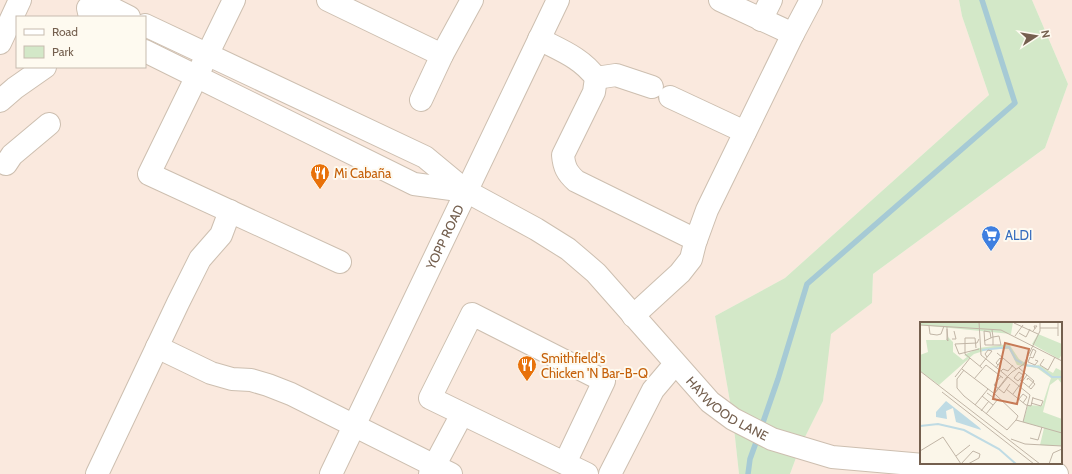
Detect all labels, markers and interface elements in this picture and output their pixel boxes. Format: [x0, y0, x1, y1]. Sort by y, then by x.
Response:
legend [16, 16, 146, 68]
north arrow [1016, 16, 1056, 56]
text: Road [52, 24, 78, 39]
text: N [1038, 29, 1053, 39]
text: Park [52, 44, 74, 59]
restaurant icon: Mi Cabaña [309, 162, 331, 190]
place label: Mi Cabaña [334, 165, 392, 181]
street label: YOPP ROAD [422, 202, 467, 273]
supermarket icon: ALDI [980, 224, 1002, 252]
place label: ALDI [1005, 227, 1032, 243]
inset map [920, 322, 1062, 464]
place label: Smithfield's Chicken 'N Bar-B-Q [541, 350, 648, 381]
restaurant icon: Smithfield's Chicken 'N Bar-B-Q [516, 354, 538, 382]
street label: HAYWOOD LANE [683, 373, 771, 444]

